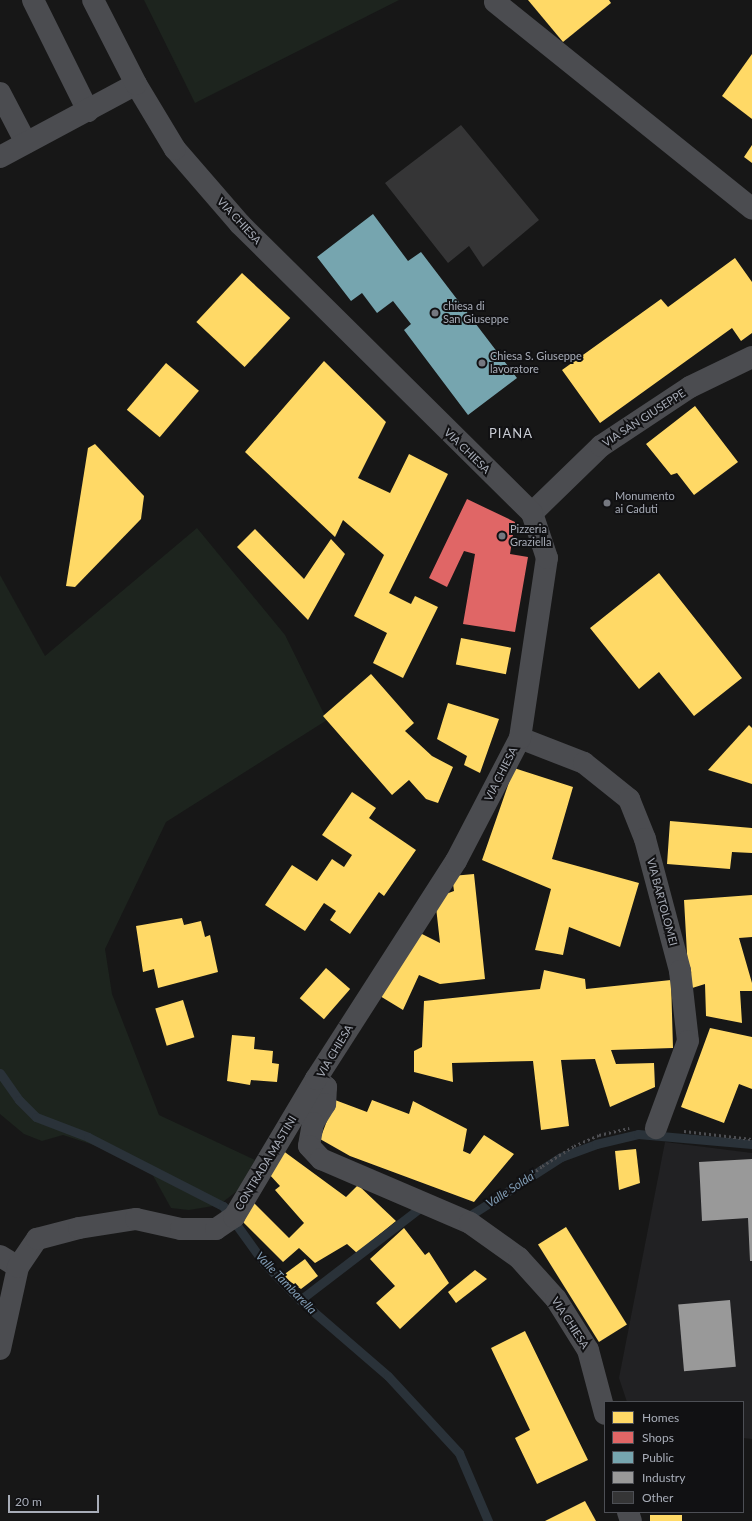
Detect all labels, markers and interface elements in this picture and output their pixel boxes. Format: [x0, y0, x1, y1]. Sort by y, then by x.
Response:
street label: VIA CHIESA [214, 195, 264, 247]
place label: chiesa di San Giuseppe [443, 300, 509, 326]
marker: chiesa di San Giuseppe [430, 308, 440, 318]
place label: Chiesa S. Giuseppe lavoratore [490, 350, 582, 376]
marker: Chiesa S. Giuseppe lavoratore [477, 358, 487, 368]
street label: VIA SAN GIUSEPPE [600, 386, 688, 450]
district label: PIANA [489, 425, 533, 441]
street label: VIA CHIESA [441, 426, 493, 476]
place label: Monumento ai Caduti [615, 490, 675, 516]
marker: Monumento ai Caduti [602, 498, 612, 508]
place label: Pizzeria Graziella [510, 523, 551, 549]
marker: Pizzeria Graziella [497, 531, 507, 541]
street label: VIA CHIESA [482, 745, 520, 803]
street label: VIA BARTOLOMEI [644, 857, 680, 947]
street label: VIA CHIESA [314, 1022, 356, 1080]
street label: CONTRADA MASTINI [232, 1113, 300, 1213]
water label: Valle Solda' [483, 1168, 539, 1210]
water label: Valle Tambarella [253, 1249, 319, 1317]
street label: VIA CHIESA [548, 1295, 592, 1351]
legend [604, 1401, 744, 1513]
text: Homes [642, 1410, 679, 1425]
text: Shops [642, 1430, 674, 1445]
text: Public [642, 1450, 674, 1465]
text: Industry [642, 1470, 685, 1485]
scale bar [10, 1487, 101, 1513]
text: Other [642, 1490, 673, 1505]
text: 20 m [15, 1494, 42, 1509]

